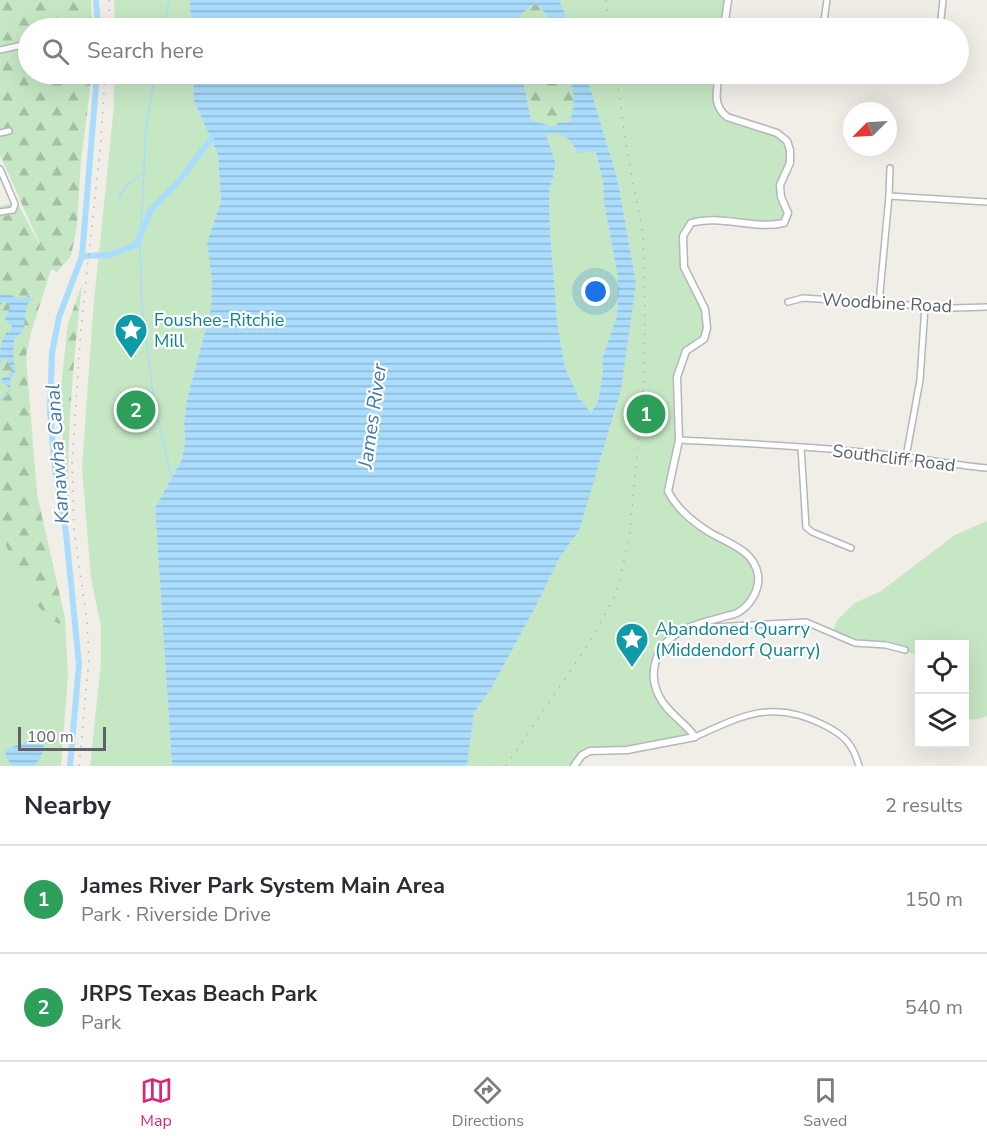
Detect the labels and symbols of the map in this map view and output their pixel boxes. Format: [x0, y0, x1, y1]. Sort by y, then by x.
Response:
north arrow [843, 102, 897, 156]
your location [581, 277, 610, 306]
street label: Woodbine Road [821, 288, 953, 318]
place label: Foushee-Ritchie Mill [154, 308, 284, 353]
place icon: Foushee-Ritchie Mill [113, 312, 149, 359]
water label: James River [352, 361, 393, 471]
water label: Kanawha Canal [39, 383, 76, 525]
pin: 2 [116, 388, 156, 432]
pin: 1 [626, 392, 666, 436]
street label: Southcliff Road [831, 439, 957, 477]
place label: Abandoned Quarry (Middendorf Quarry) [655, 617, 821, 662]
place icon: Abandoned Quarry (Middendorf Quarry) [614, 621, 650, 668]
scale bar [18, 724, 106, 752]

